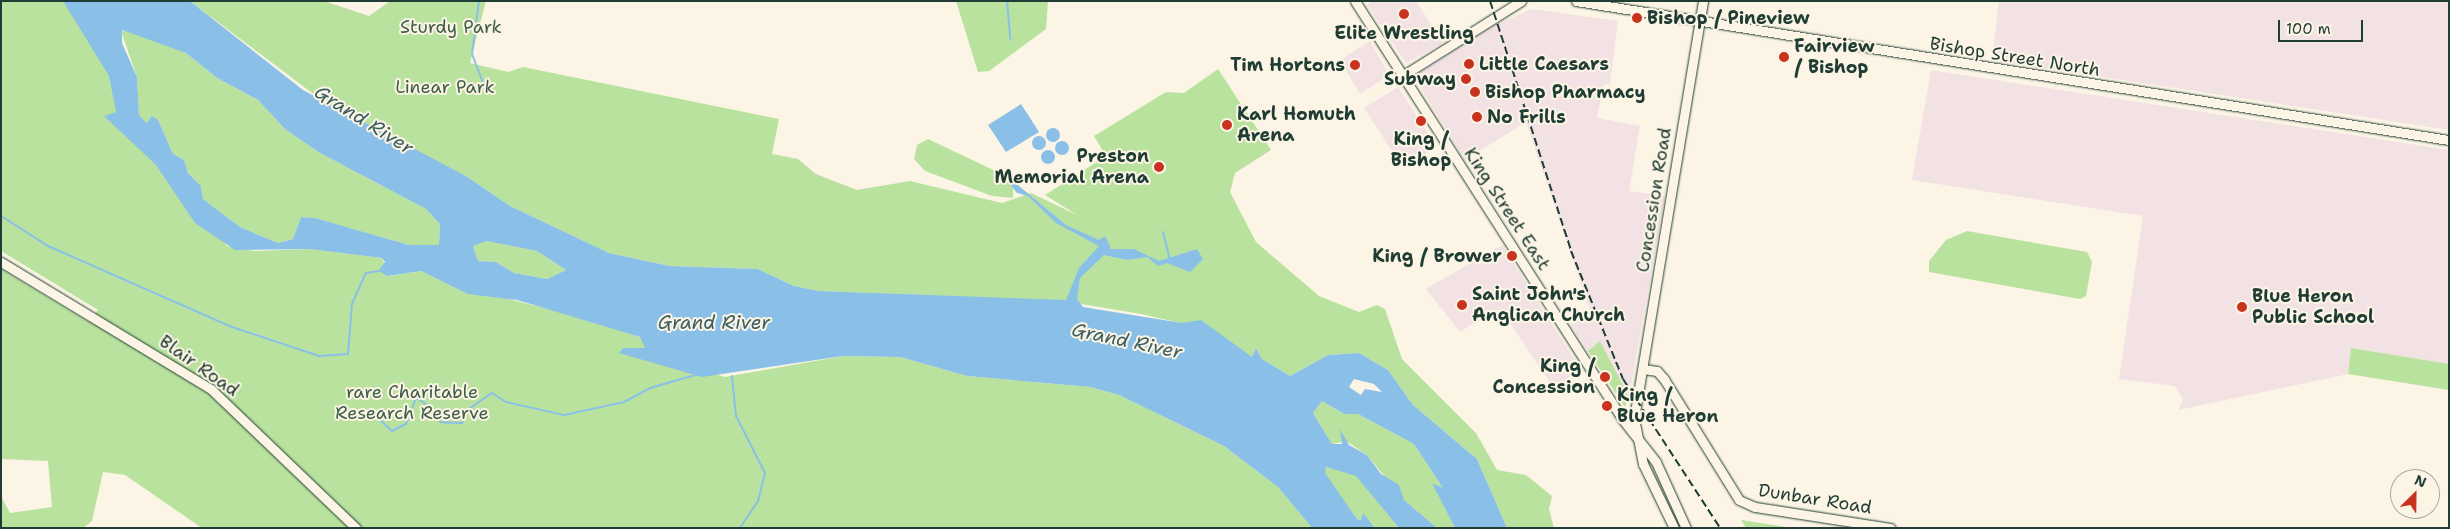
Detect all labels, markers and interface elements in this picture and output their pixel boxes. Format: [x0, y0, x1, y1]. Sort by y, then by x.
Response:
place label: Bishop / Pineview [1647, 7, 1810, 29]
marker: Elite Wrestling [1398, 8, 1410, 20]
scale bar [2280, 10, 2365, 42]
marker: Bishop / Pineview [1631, 12, 1643, 24]
park label: Sturdy Park [400, 16, 502, 38]
text: 100 m [2286, 19, 2331, 39]
place label: Elite Wrestling [1334, 22, 1474, 44]
street label: Bishop Street North [1928, 33, 2102, 81]
place label: Fairview / Bishop [1794, 36, 1875, 78]
marker: Fairview / Bishop [1778, 51, 1790, 63]
place label: Little Caesars [1479, 53, 1609, 75]
place label: Tim Hortons [1230, 54, 1345, 76]
marker: Little Caesars [1463, 58, 1475, 70]
marker: Tim Hortons [1349, 59, 1361, 71]
place label: Subway [1384, 68, 1456, 90]
marker: Subway [1460, 73, 1472, 85]
park label: Linear Park [395, 76, 495, 98]
water label: Grand River [310, 81, 418, 159]
place label: Bishop Pharmacy [1485, 81, 1645, 103]
marker: Bishop Pharmacy [1469, 86, 1481, 98]
place label: Karl Homuth Arena [1237, 104, 1356, 146]
place label: No Frills [1487, 106, 1566, 128]
marker: No Frills [1471, 111, 1483, 123]
marker: King / Bishop [1415, 115, 1427, 127]
marker: Karl Homuth Arena [1221, 119, 1233, 131]
street label: Concession Road [1632, 126, 1676, 274]
place label: King / Bishop [1391, 129, 1451, 172]
street label: King Street East [1459, 144, 1555, 274]
place label: Preston Memorial Arena [995, 146, 1149, 188]
marker: Preston Memorial Arena [1153, 161, 1165, 173]
place label: King / Brower [1372, 245, 1502, 267]
marker: King / Brower [1506, 250, 1518, 262]
place label: Saint John's Anglican Church [1472, 284, 1625, 326]
place label: Blue Heron Public School [2252, 286, 2374, 328]
marker: Saint John's Anglican Church [1456, 299, 1468, 311]
marker: Blue Heron Public School [2236, 301, 2248, 313]
water label: Grand River [658, 312, 770, 334]
water label: Grand River [1070, 318, 1184, 364]
street label: Blair Road [155, 331, 243, 401]
place label: King / Concession [1492, 356, 1595, 398]
marker: King / Concession [1599, 371, 1611, 383]
park label: rare Charitable Research Reserve [335, 382, 489, 424]
place label: King / Blue Heron [1617, 385, 1718, 428]
marker: King / Blue Heron [1601, 400, 1613, 412]
north arrow [2390, 469, 2440, 519]
text: N [2412, 471, 2429, 492]
street label: Dunbar Road [1757, 479, 1873, 519]

